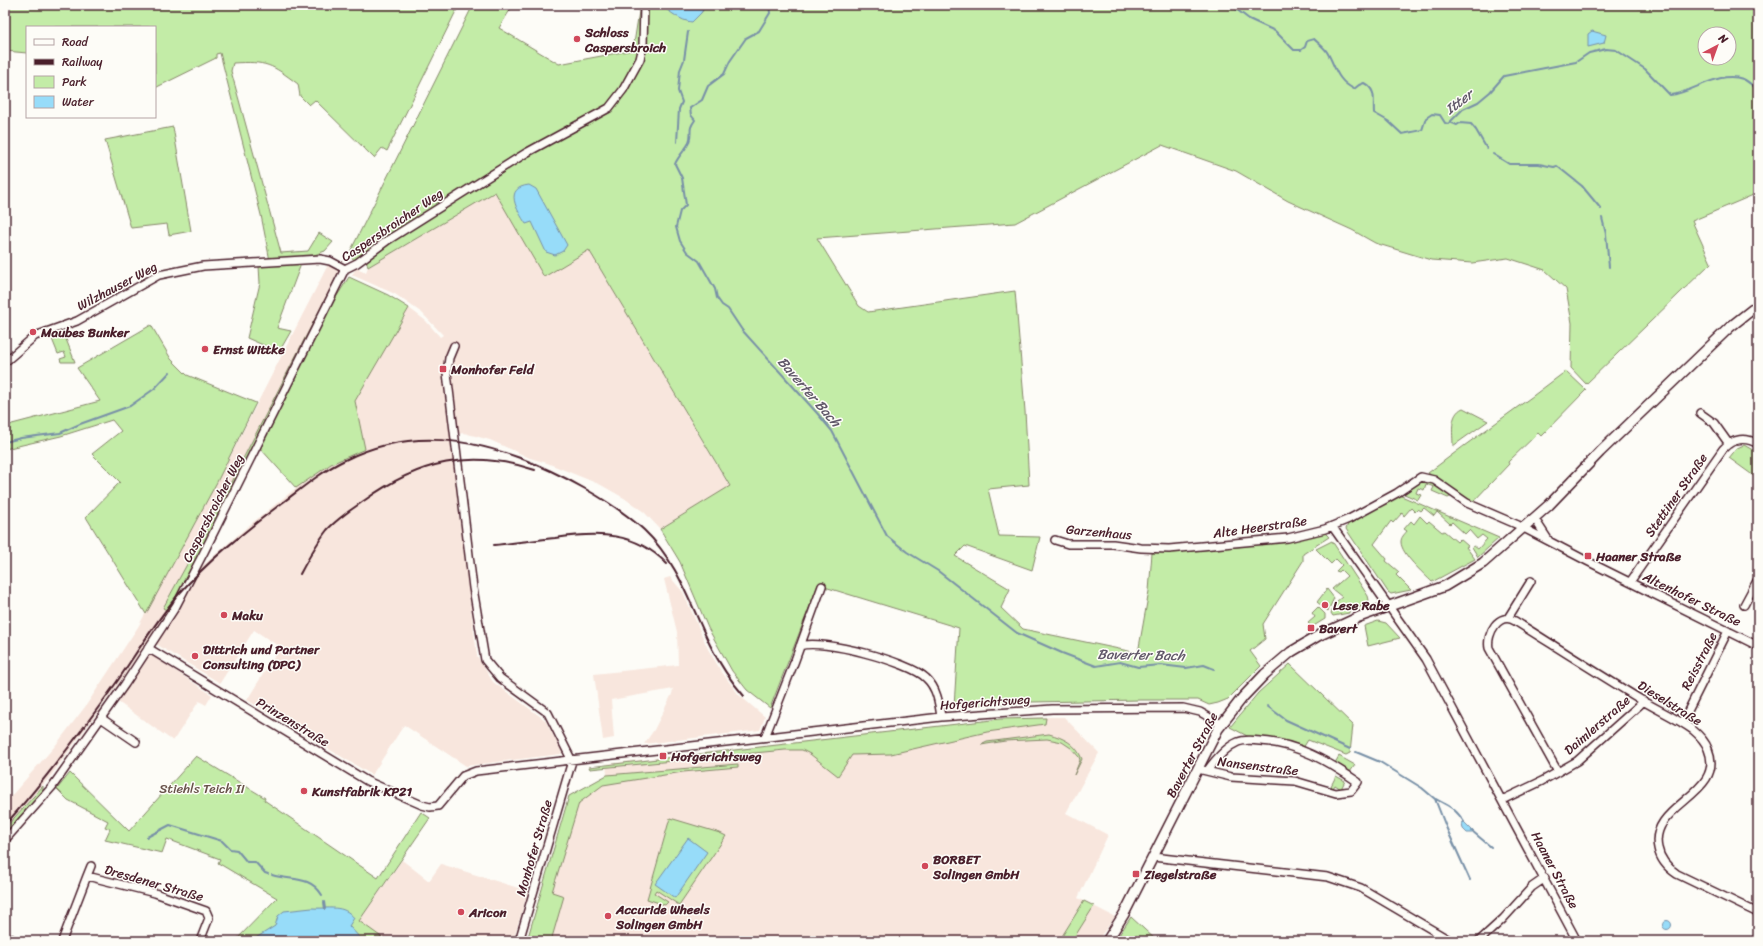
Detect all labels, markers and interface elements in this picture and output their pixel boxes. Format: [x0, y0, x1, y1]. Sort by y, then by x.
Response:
place label: Schloss Caspersbroich [584, 21, 666, 59]
legend [26, 26, 156, 118]
north arrow [1697, 26, 1737, 66]
text: N [1713, 29, 1733, 49]
text: Road [62, 31, 89, 53]
marker: Schloss Caspersbroich [572, 34, 582, 44]
text: Railway [62, 51, 103, 73]
text: Park [62, 71, 87, 93]
water label: Itter [1439, 81, 1481, 122]
text: Water [62, 91, 95, 113]
street label: Caspersbroicher Weg [336, 182, 448, 268]
street label: Wilzhauser Weg [73, 255, 162, 317]
place label: Maubes Bunker [40, 321, 131, 344]
marker: Maubes Bunker [28, 327, 38, 337]
place label: Ernst Wittke [213, 338, 285, 361]
marker: Ernst Wittke [200, 344, 210, 354]
water label: Baverter Bach [771, 351, 848, 434]
place label: Monhofer Feld [450, 358, 535, 381]
marker: Monhofer Feld [438, 364, 448, 374]
street label: Stettiner Straße [1638, 448, 1714, 542]
street label: Caspersbroicher Weg [176, 449, 251, 566]
street label: Alte Heerstraße [1211, 509, 1309, 545]
street label: Garzenhaus [1065, 518, 1133, 546]
place label: Haaner Straße [1595, 545, 1681, 568]
marker: Haaner Straße [1583, 551, 1593, 561]
street label: Altenhofer Straße [1638, 565, 1745, 633]
place label: Lese Rabe [1333, 594, 1390, 617]
marker: Lese Rabe [1320, 600, 1330, 610]
place label: Maku [231, 604, 264, 627]
marker: Maku [219, 610, 229, 620]
place label: Bavert [1319, 617, 1358, 640]
marker: Bavert [1306, 623, 1316, 633]
street label: Reisstraße [1674, 627, 1724, 694]
place label: Dittrich und Partner Consulting (DPC) [202, 638, 321, 676]
water label: Baverter Bach [1097, 642, 1187, 668]
marker: Dittrich und Partner Consulting (DPC) [190, 651, 200, 661]
street label: Dieselstraße [1633, 674, 1707, 732]
street label: Hofgerichtsweg [939, 687, 1031, 717]
street label: Daimlerstraße [1558, 689, 1636, 761]
street label: Prinzenstraße [252, 691, 335, 753]
street label: Baverter Straße [1160, 708, 1224, 802]
place label: Hofgerichtsweg [670, 745, 762, 768]
street label: Nansenstraße [1216, 750, 1300, 782]
marker: Hofgerichtsweg [658, 751, 668, 761]
park label: Stiehls Teich II [159, 777, 245, 800]
place label: Kunstfabrik KP21 [311, 780, 413, 803]
marker: Kunstfabrik KP21 [299, 786, 309, 796]
street label: Monhofer Straße [509, 797, 559, 899]
street label: Haaner Straße [1525, 827, 1585, 913]
place label: BORBET Solingen GmbH [932, 848, 1020, 886]
street label: Dresdener Straße [102, 858, 207, 908]
marker: BORBET Solingen GmbH [920, 861, 930, 871]
place label: Ziegelstraße [1143, 863, 1217, 886]
marker: Ziegelstraße [1131, 869, 1141, 879]
place label: Accuride Wheels Solingen GmbH [615, 898, 711, 936]
place label: Aricon [468, 901, 508, 924]
marker: Aricon [456, 907, 466, 917]
marker: Accuride Wheels Solingen GmbH [603, 911, 613, 921]

